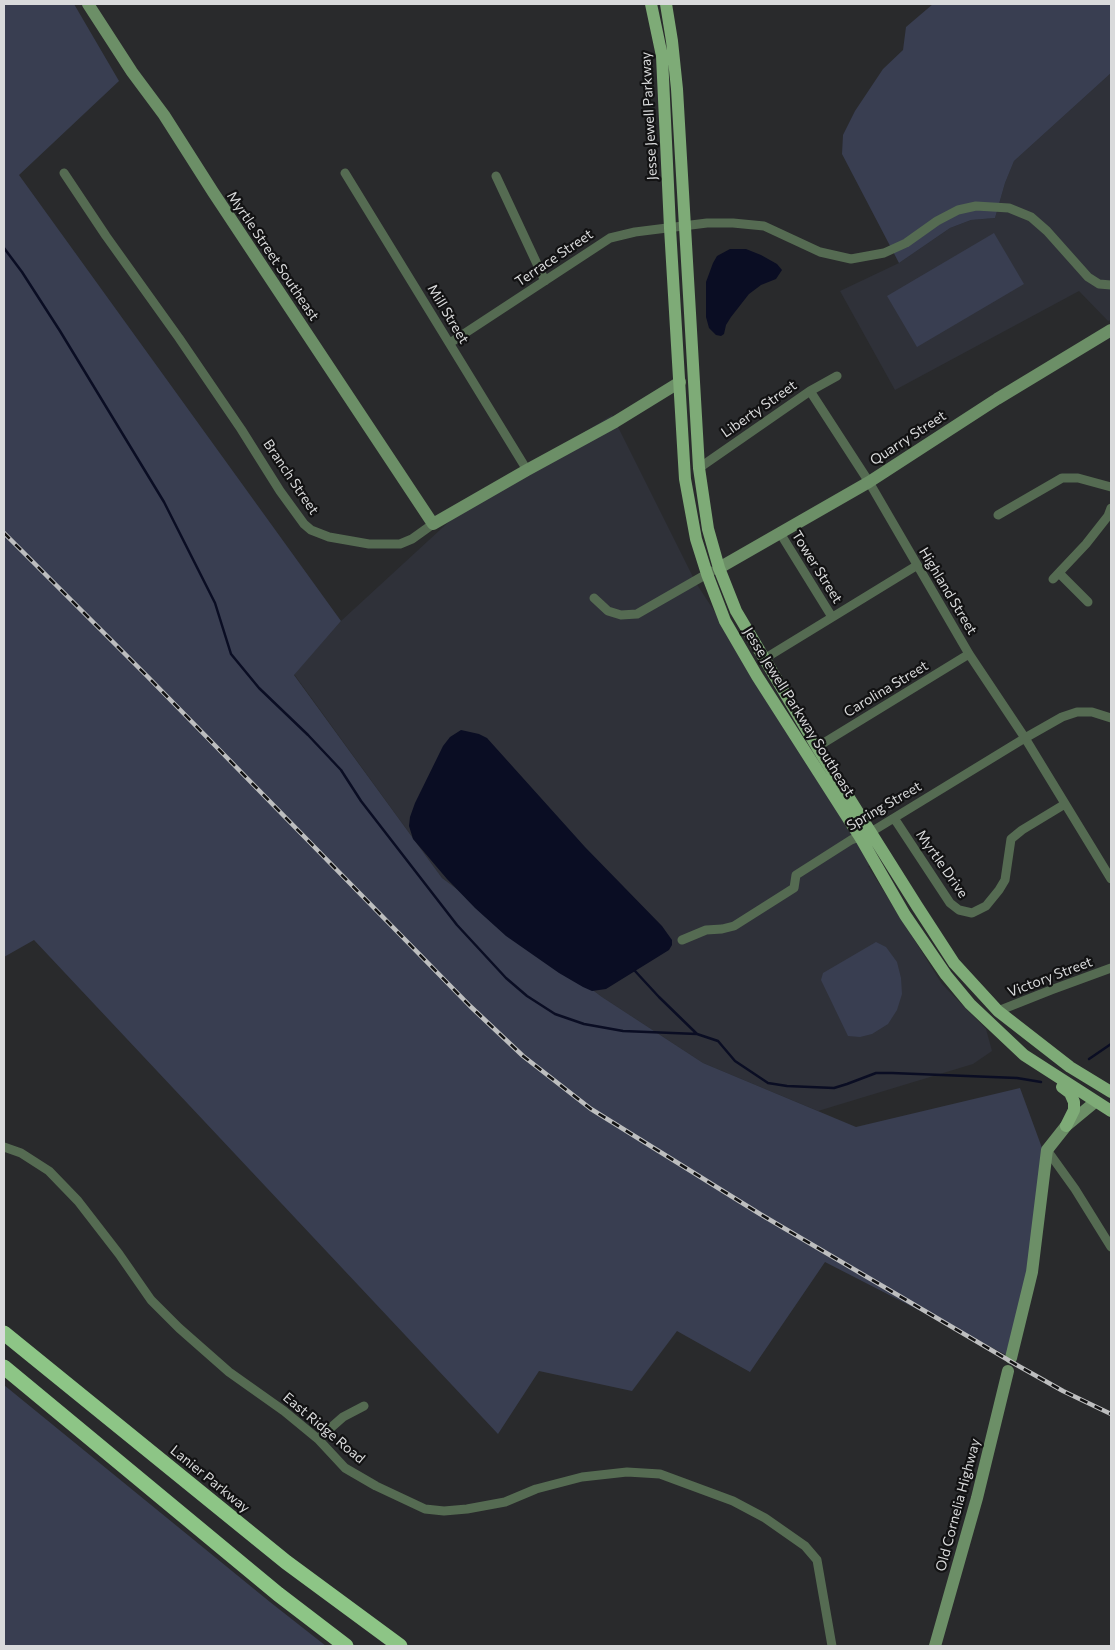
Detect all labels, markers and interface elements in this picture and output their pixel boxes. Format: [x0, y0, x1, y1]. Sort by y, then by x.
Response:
street label: Jesse Jewell Parkway [637, 51, 661, 181]
street label: Myrtle Street Southeast [223, 188, 323, 324]
street label: Terrace Street [512, 226, 596, 290]
street label: Mill Street [424, 281, 472, 347]
street label: Liberty Street [718, 377, 800, 441]
street label: Quarry Street [867, 407, 949, 469]
street label: Branch Street [260, 436, 322, 518]
street label: Tower Street [788, 528, 846, 606]
street label: Highland Street [915, 544, 981, 638]
street label: Jesse Jewell Parkway Southeast [740, 624, 858, 800]
street label: Carolina Street [841, 657, 931, 721]
street label: Spring Street [844, 778, 924, 834]
street label: Myrtle Drive [912, 827, 972, 901]
street label: Victory Street [1005, 953, 1095, 1001]
street label: East Ridge Road [280, 1389, 368, 1467]
street label: Old Cornelia Highway [932, 1437, 984, 1573]
street label: Lanier Parkway [167, 1442, 253, 1516]

